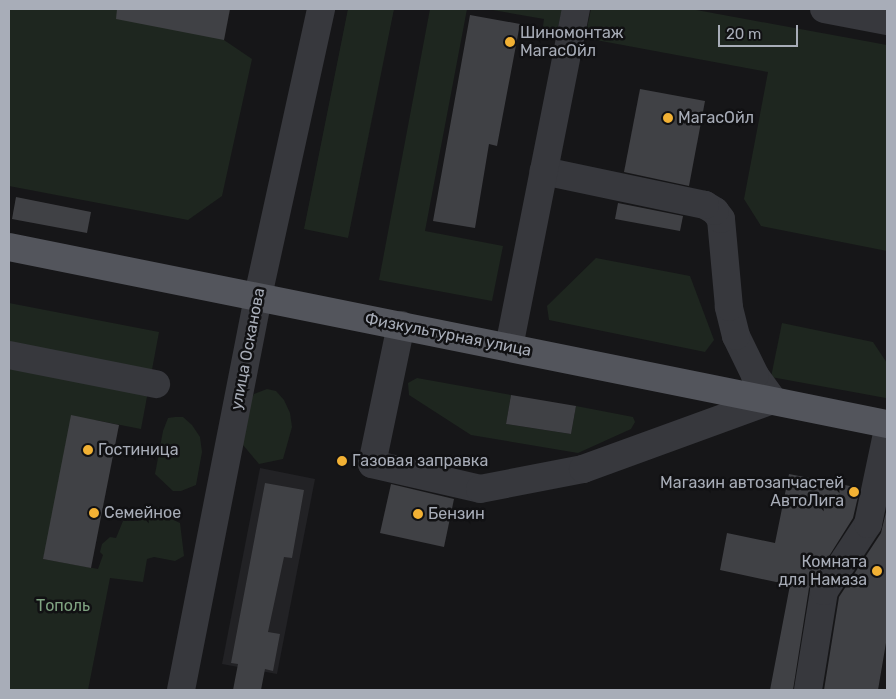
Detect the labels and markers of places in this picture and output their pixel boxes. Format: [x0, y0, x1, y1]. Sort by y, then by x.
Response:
place label: Шиномонтаж МагасОйл [520, 23, 624, 61]
marker: Шиномонтаж МагасОйл [504, 36, 516, 48]
place label: МагасОйл [678, 108, 754, 128]
marker: МагасОйл [662, 112, 674, 124]
place label: Гостиница [98, 440, 179, 460]
marker: Гостиница [82, 444, 94, 456]
place label: Газовая заправка [352, 451, 488, 471]
marker: Газовая заправка [336, 455, 348, 467]
place label: Магазин автозапчастей АвтоЛига [660, 473, 844, 511]
marker: Магазин автозапчастей АвтоЛига [848, 486, 860, 498]
place label: Семейное [104, 503, 181, 523]
place label: Бензин [428, 504, 485, 524]
marker: Семейное [88, 507, 100, 519]
marker: Бензин [412, 508, 424, 520]
place label: Комната для Намаза [778, 552, 867, 590]
marker: Комната для Намаза [871, 565, 883, 577]

